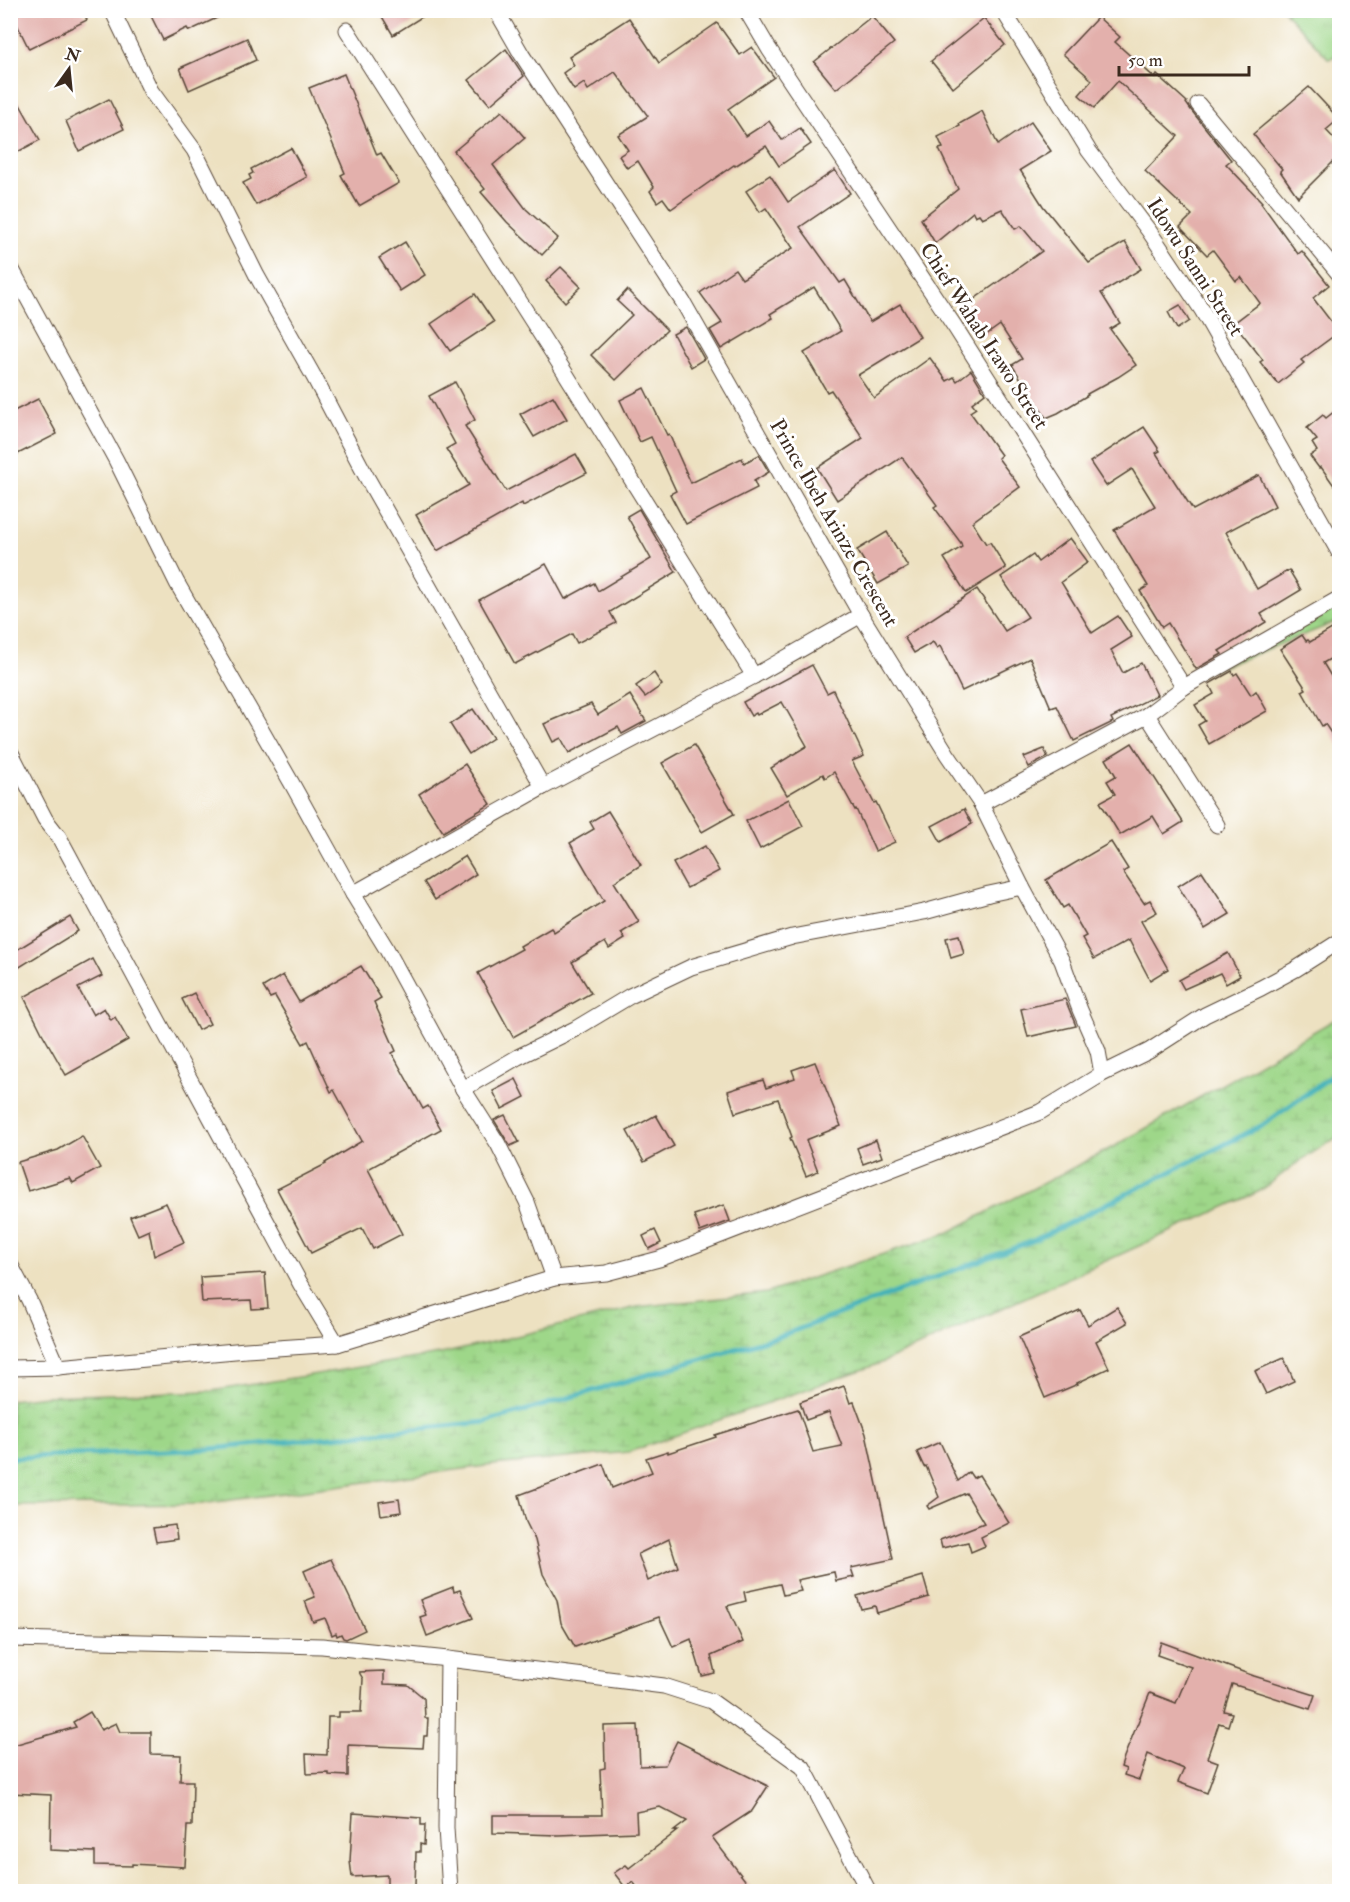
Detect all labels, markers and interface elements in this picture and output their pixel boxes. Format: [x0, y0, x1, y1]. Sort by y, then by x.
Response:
north arrow [39, 39, 99, 99]
scale bar [1119, 39, 1250, 77]
text: N [62, 44, 83, 67]
text: 50 m [1128, 49, 1163, 72]
street label: Idowu Sanni Street [1140, 193, 1250, 341]
street label: Chief Wahab Irawo Street [914, 238, 1055, 435]
street label: Prince Ibeh Arinze Crescent [763, 414, 905, 632]

